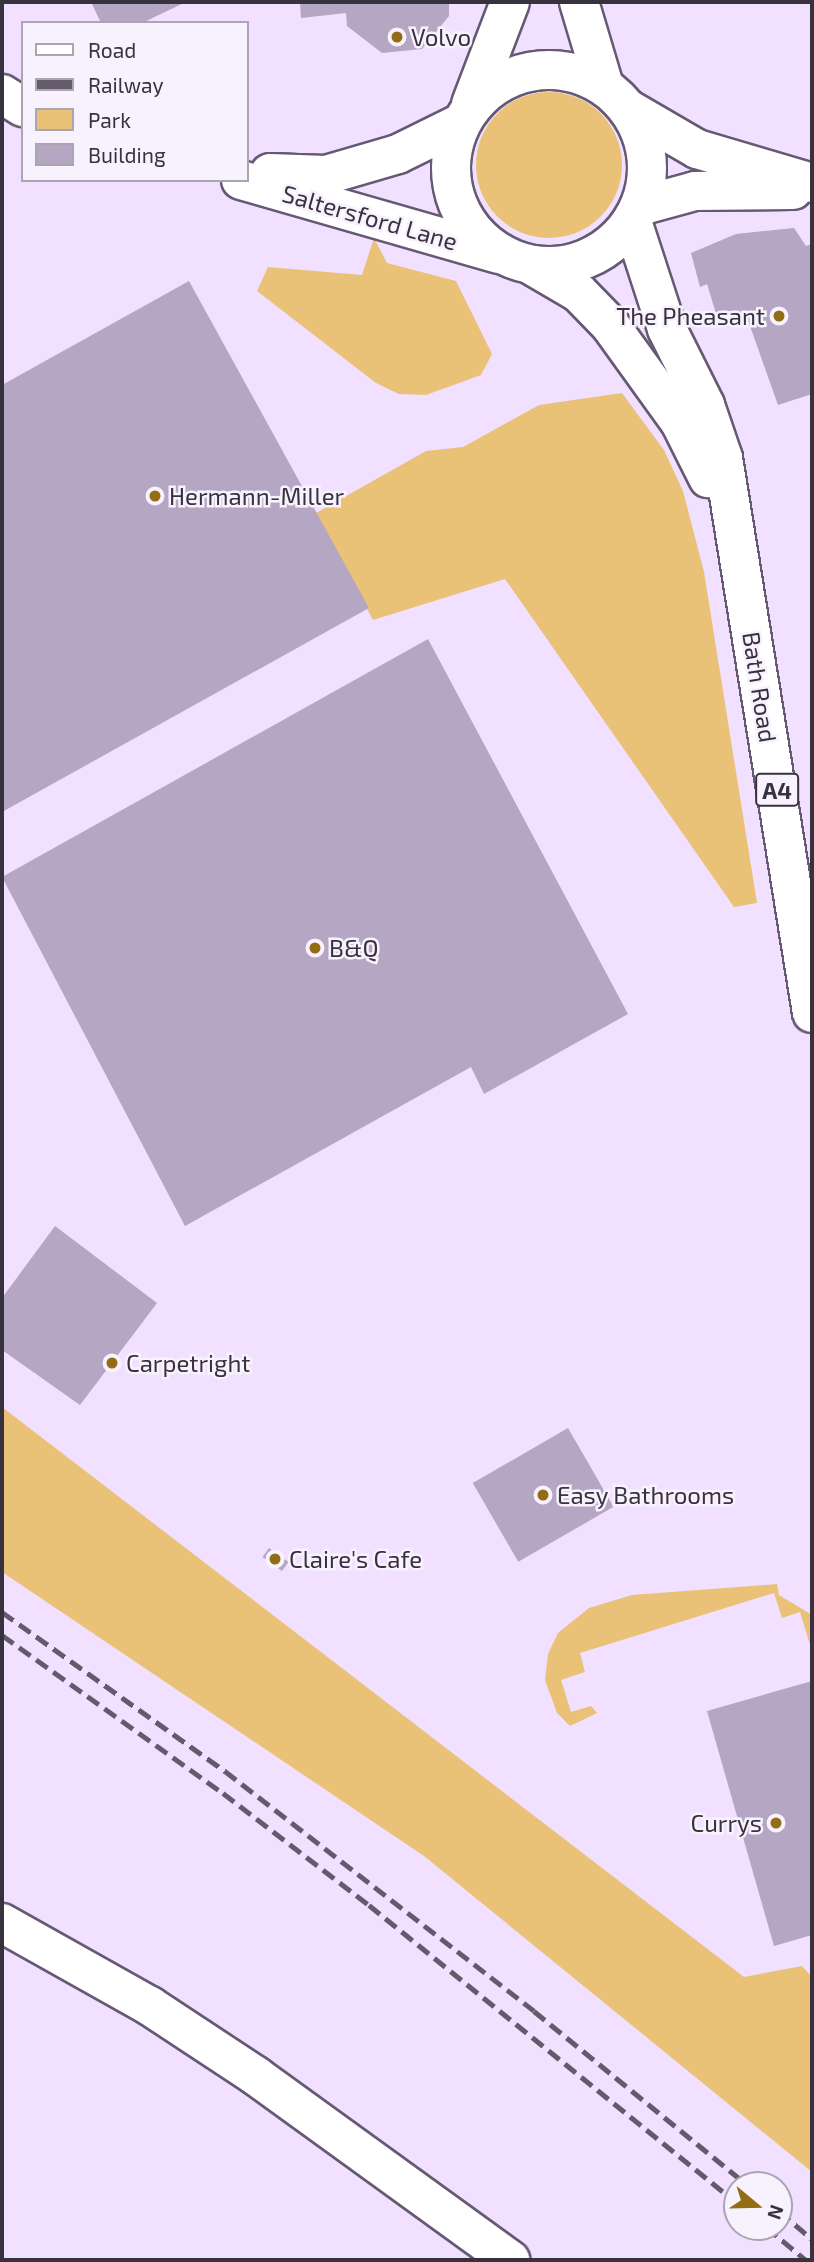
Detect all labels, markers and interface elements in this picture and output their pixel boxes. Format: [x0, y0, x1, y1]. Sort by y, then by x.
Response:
legend [21, 21, 248, 182]
place label: Volvo [411, 23, 471, 51]
marker: Volvo [389, 29, 405, 45]
text: Road [88, 37, 136, 62]
text: Railway [88, 72, 164, 97]
text: Park [88, 107, 131, 132]
text: Building [88, 142, 166, 167]
street label: Saltersford Lane [279, 178, 461, 256]
place label: The Pheasant [616, 302, 765, 330]
marker: The Pheasant [771, 308, 787, 324]
place label: Hermann-Miller [169, 482, 344, 510]
marker: Hermann-Miller [147, 488, 163, 504]
street label: Bath Road [737, 630, 783, 744]
road number: A4 [754, 770, 800, 810]
place label: B&Q [329, 934, 378, 962]
marker: B&Q [307, 940, 323, 956]
place label: Carpetright [126, 1349, 250, 1377]
marker: Carpetright [104, 1355, 120, 1371]
place label: Easy Bathrooms [557, 1481, 735, 1509]
marker: Easy Bathrooms [535, 1487, 551, 1503]
place label: Claire's Cafe [289, 1545, 422, 1573]
marker: Claire's Cafe [267, 1551, 283, 1567]
place label: Currys [691, 1809, 762, 1837]
marker: Currys [768, 1815, 784, 1831]
north arrow [723, 2171, 793, 2241]
text: N [763, 2202, 790, 2223]

